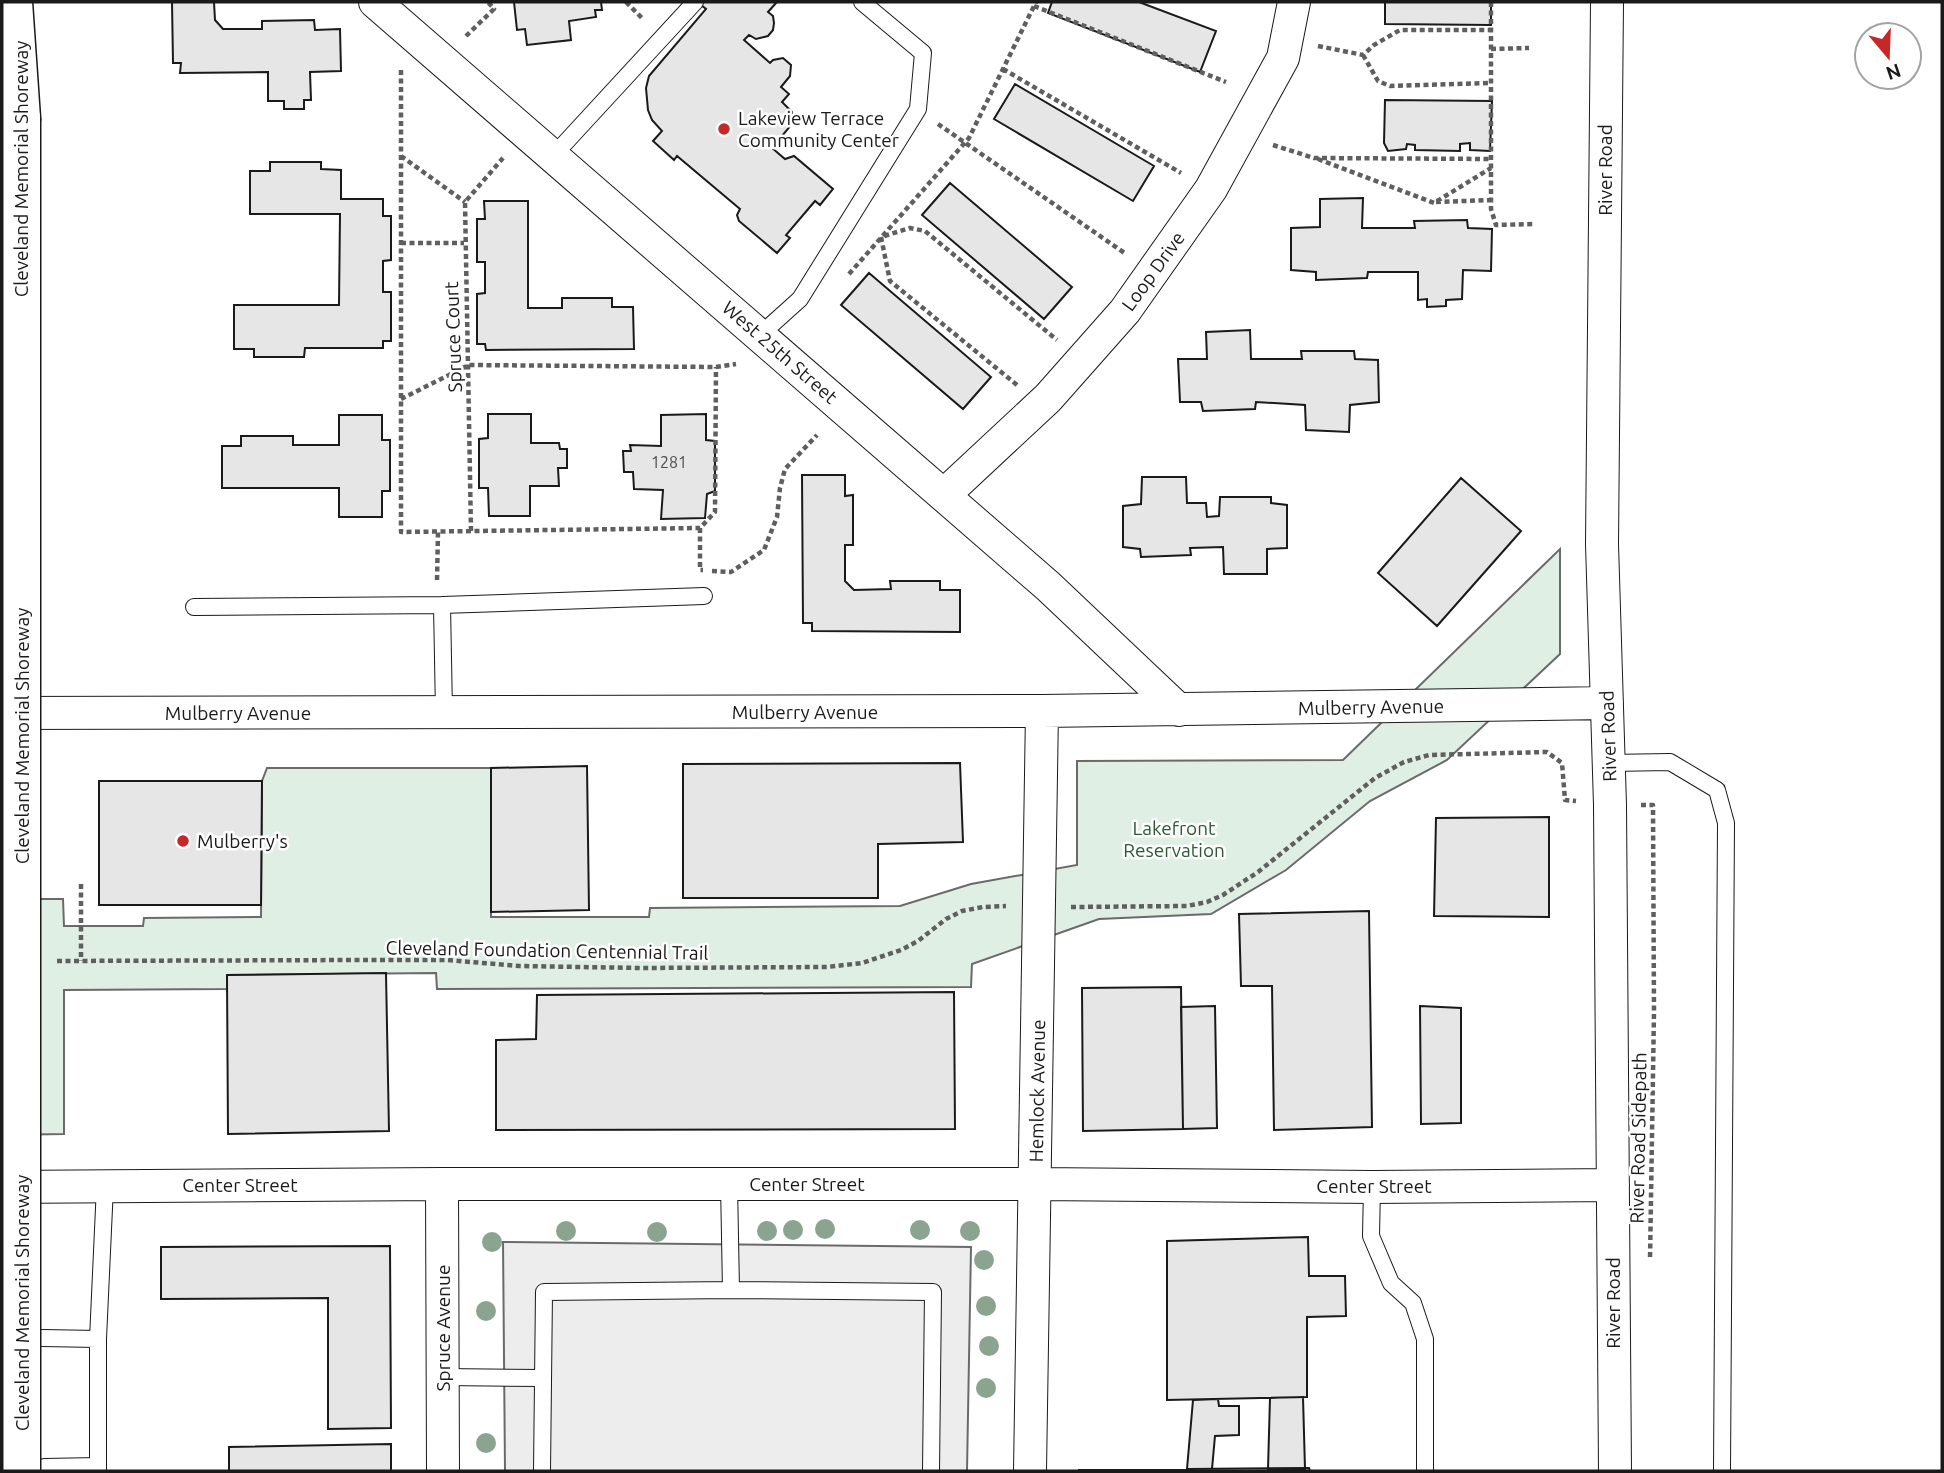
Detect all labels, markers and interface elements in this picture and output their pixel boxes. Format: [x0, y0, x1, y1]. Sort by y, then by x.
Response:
north arrow [1853, 21, 1923, 91]
street label: Cleveland Memorial Shoreway [10, 41, 32, 297]
text: N [1883, 59, 1904, 85]
place label: Lakeview Terrace Community Center [738, 107, 899, 151]
marker: Lakeview Terrace Community Center [716, 121, 732, 137]
street label: River Road [1594, 124, 1616, 216]
street label: Loop Drive [1117, 227, 1189, 315]
street label: Spruce Court [440, 281, 466, 393]
street label: West 25th Street [718, 296, 842, 408]
house number: 1281 [651, 453, 687, 471]
street label: Cleveland Memorial Shoreway [11, 608, 33, 864]
street label: River Road [1595, 690, 1621, 782]
street label: Mulberry Avenue [1298, 695, 1444, 719]
street label: Mulberry Avenue [732, 701, 878, 723]
street label: Mulberry Avenue [165, 702, 311, 724]
park label: Lakefront Reservation [1123, 817, 1225, 861]
place label: Mulberry's [197, 830, 288, 852]
marker: Mulberry's [175, 833, 191, 849]
street label: Cleveland Foundation Centennial Trail [385, 936, 709, 964]
street label: Hemlock Avenue [1025, 1019, 1049, 1163]
street label: River Road Sidepath [1626, 1052, 1650, 1224]
street label: Center Street [749, 1173, 865, 1195]
street label: Center Street [182, 1174, 298, 1196]
street label: Cleveland Memorial Shoreway [11, 1175, 33, 1431]
street label: Center Street [1316, 1175, 1432, 1197]
street label: River Road [1602, 1257, 1624, 1349]
street label: Spruce Avenue [432, 1265, 454, 1391]

